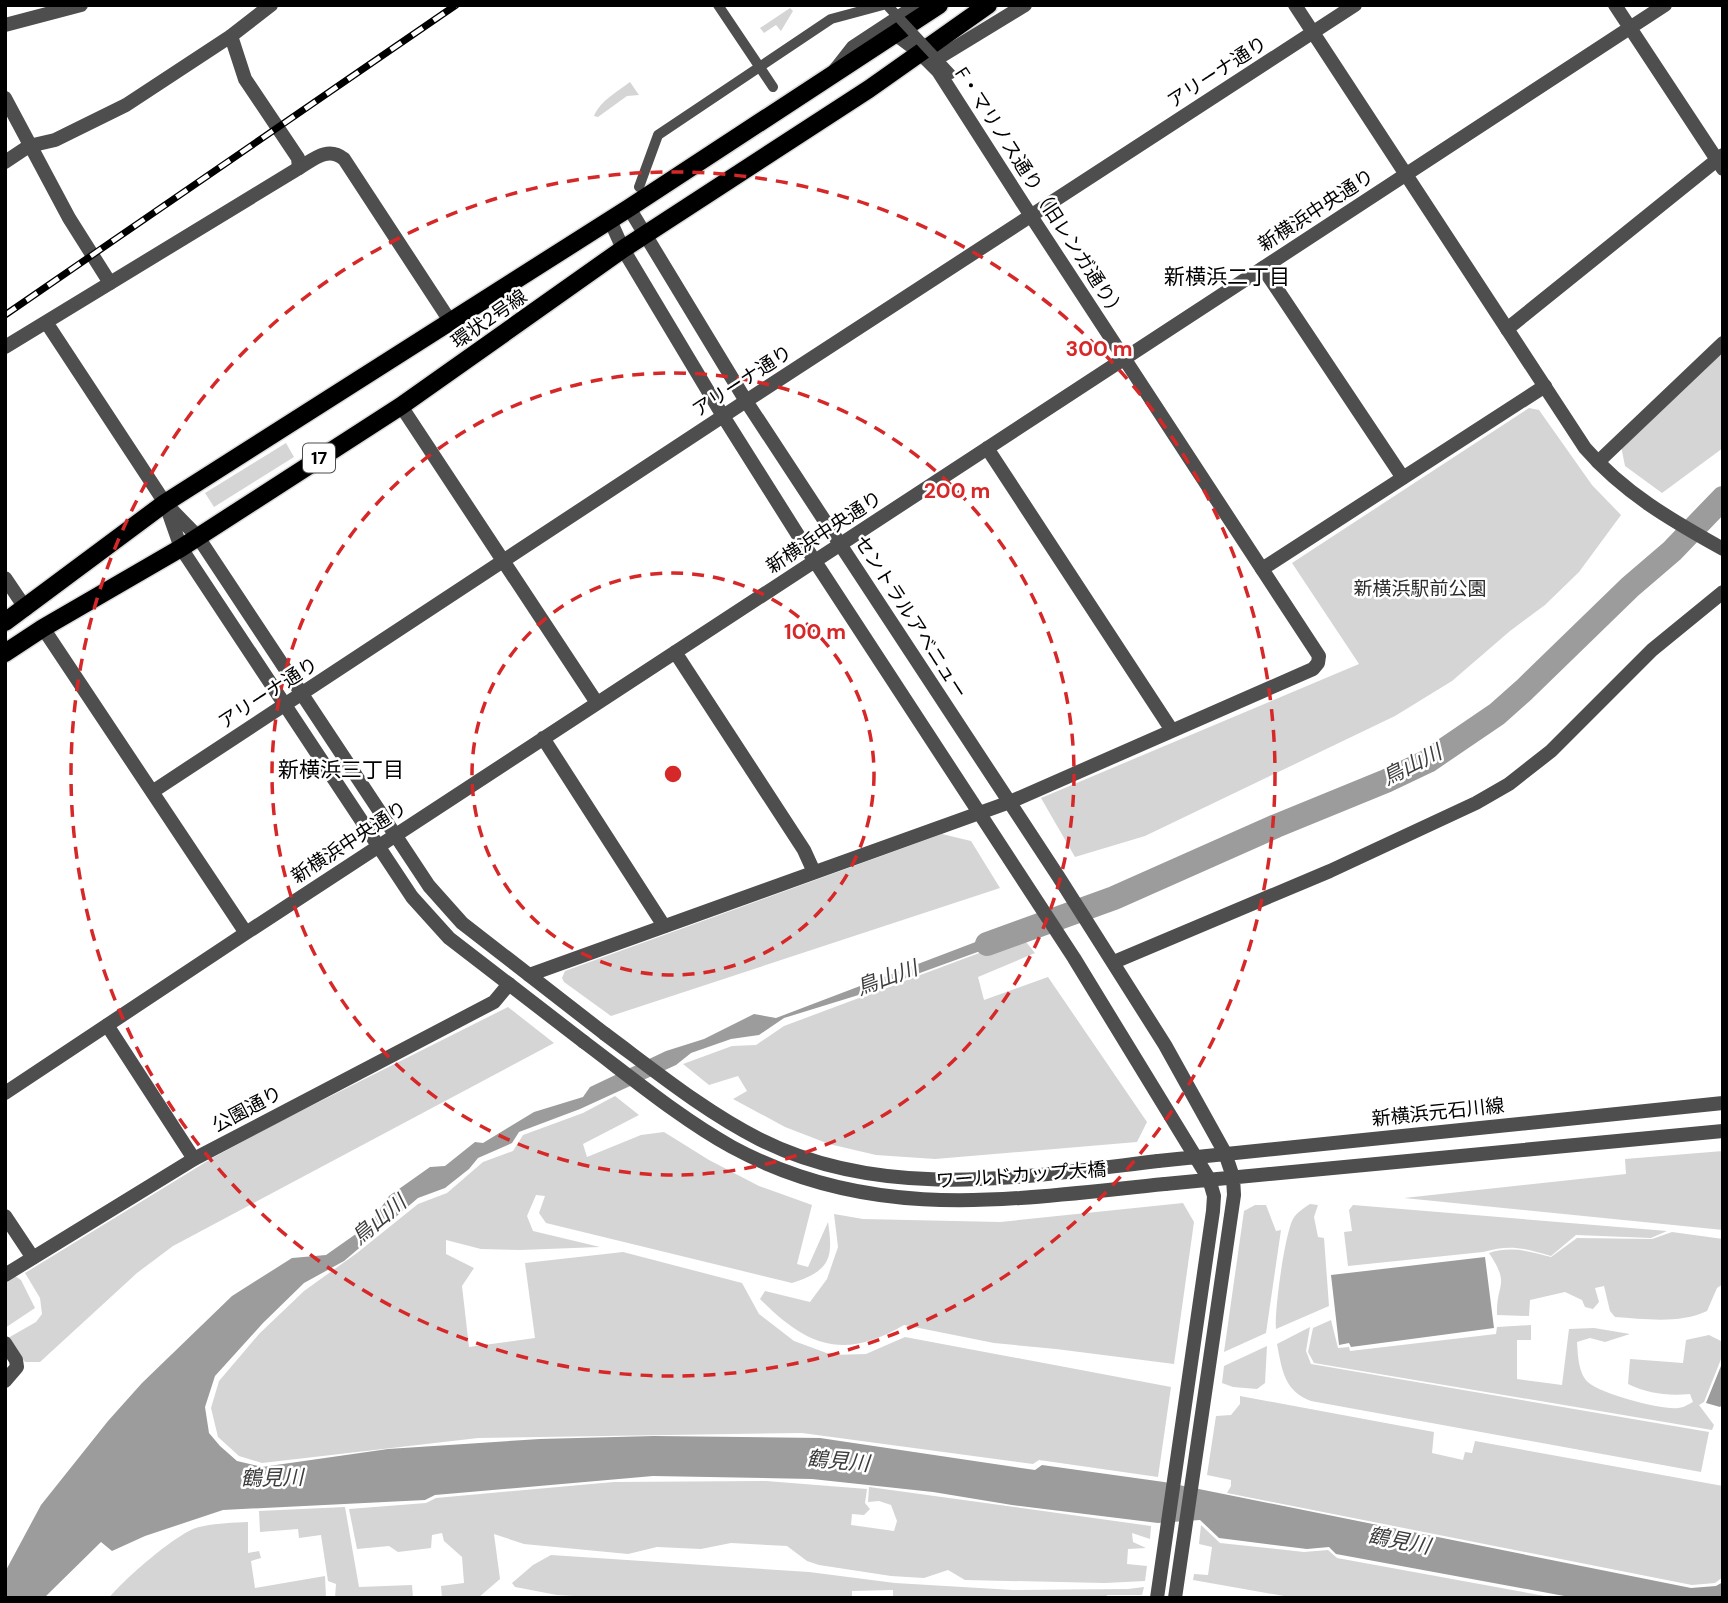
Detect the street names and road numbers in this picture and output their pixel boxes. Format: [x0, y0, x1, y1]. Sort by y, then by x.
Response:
street label: アリーナ通り [1162, 30, 1272, 114]
street label: F・マリノス通り（旧レンガ通り） [949, 62, 1131, 324]
street label: 新横浜中央通り [1253, 163, 1379, 257]
street label: 環状2号線 [446, 284, 532, 354]
street label: アリーナ通り [687, 339, 797, 423]
road number: 17 [303, 444, 335, 472]
street label: 新横浜中央通り [761, 485, 887, 579]
street label: セントラルアベニュー [849, 531, 973, 703]
street label: アリーナ通り [213, 651, 323, 735]
street label: 新横浜中央通り [286, 795, 412, 889]
street label: 公園通り [208, 1080, 286, 1138]
street label: 新横浜元石川線 [1371, 1093, 1505, 1131]
street label: ワールドカップ大橋 [935, 1157, 1107, 1193]

